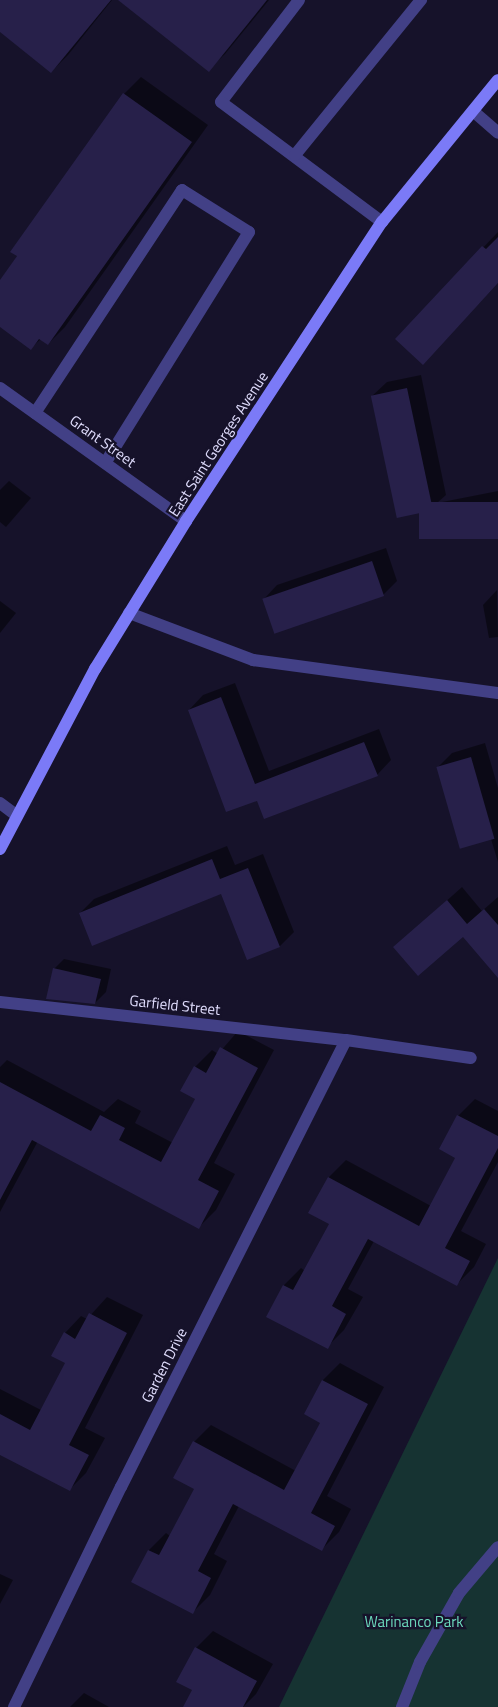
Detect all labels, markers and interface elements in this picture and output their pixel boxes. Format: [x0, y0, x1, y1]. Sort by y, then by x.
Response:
street label: East Saint Georges Avenue [164, 368, 272, 520]
street label: Grant Street [66, 411, 140, 471]
street label: Garfield Street [129, 991, 221, 1019]
street label: Garden Drive [137, 1325, 191, 1405]
park label: Warinanco Park [364, 1613, 464, 1631]

